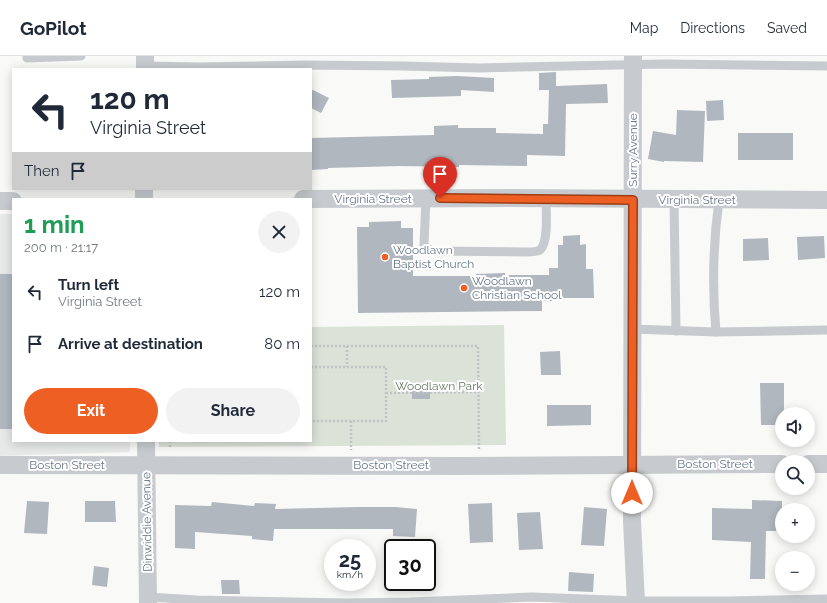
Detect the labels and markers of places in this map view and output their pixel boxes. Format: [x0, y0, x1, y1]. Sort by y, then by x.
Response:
pin [423, 157, 457, 198]
place label: Woodlawn Baptist Church [393, 243, 474, 271]
marker: Woodlawn Baptist Church [380, 252, 390, 262]
place label: Woodlawn Christian School [472, 274, 562, 302]
marker: Woodlawn Christian School [459, 283, 469, 293]

